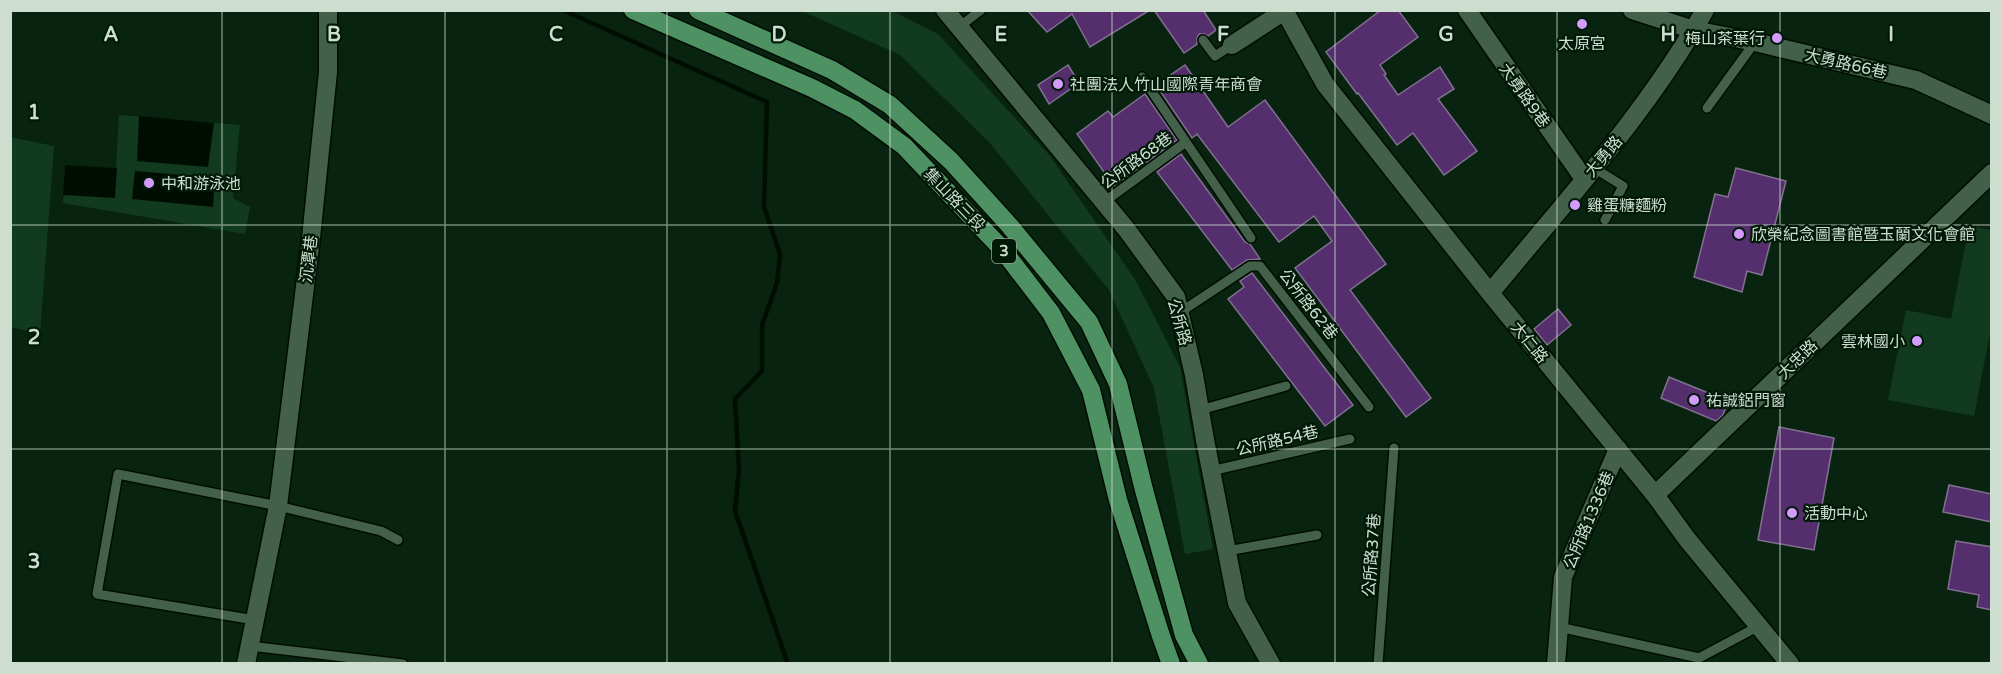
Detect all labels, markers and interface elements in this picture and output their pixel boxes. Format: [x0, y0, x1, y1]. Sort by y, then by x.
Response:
marker: 太原宮 [1575, 17, 1589, 31]
text: A [104, 23, 119, 47]
text: B [327, 23, 341, 47]
text: C [549, 23, 563, 47]
text: D [771, 23, 787, 47]
text: E [995, 23, 1008, 47]
text: F [1217, 23, 1229, 47]
text: G [1438, 23, 1454, 47]
text: H [1660, 23, 1676, 47]
text: I [1888, 23, 1894, 47]
place label: 梅山茶葉行 [1685, 29, 1765, 49]
marker: 梅山茶葉行 [1770, 31, 1784, 45]
place label: 太原宮 [1558, 34, 1606, 54]
street label: 大勇路66巷 [1803, 45, 1889, 83]
street label: 大勇路9巷 [1495, 60, 1554, 132]
place label: 社團法人竹山國際青年商會 [1070, 75, 1262, 95]
marker: 社團法人竹山國際青年商會 [1051, 77, 1065, 91]
text: 1 [28, 101, 40, 125]
street label: 公所路68巷 [1097, 128, 1176, 194]
street label: 大勇路 [1581, 132, 1627, 181]
street label: 集山路三段 [919, 164, 989, 235]
place label: 中和游泳池 [161, 174, 241, 194]
marker: 中和游泳池 [142, 176, 156, 190]
place label: 雞蛋糖麵粉 [1587, 196, 1667, 216]
marker: 雞蛋糖麵粉 [1568, 198, 1582, 212]
place label: 欣榮紀念圖書館暨玉蘭文化會館 [1751, 225, 1975, 245]
marker: 欣榮紀念圖書館暨玉蘭文化會館 [1732, 227, 1746, 241]
street label: 沉潭巷 [296, 234, 322, 284]
road number: 3 [992, 239, 1016, 263]
street label: 公所路62巷 [1274, 265, 1342, 344]
street label: 公所路 [1163, 296, 1195, 348]
street label: 大仁路 [1506, 318, 1552, 368]
text: 2 [28, 326, 40, 350]
place label: 雲林國小 [1841, 332, 1905, 352]
marker: 雲林國小 [1910, 334, 1924, 348]
street label: 大忠路 [1773, 336, 1822, 384]
place label: 祐誠鋁門窗 [1706, 391, 1786, 411]
marker: 祐誠鋁門窗 [1687, 393, 1701, 407]
street label: 公所路54巷 [1234, 422, 1320, 460]
street label: 公所路1336巷 [1559, 469, 1618, 572]
place label: 活動中心 [1804, 504, 1868, 524]
marker: 活動中心 [1785, 506, 1799, 520]
street label: 公所路37巷 [1359, 512, 1385, 598]
text: 3 [28, 550, 40, 574]

